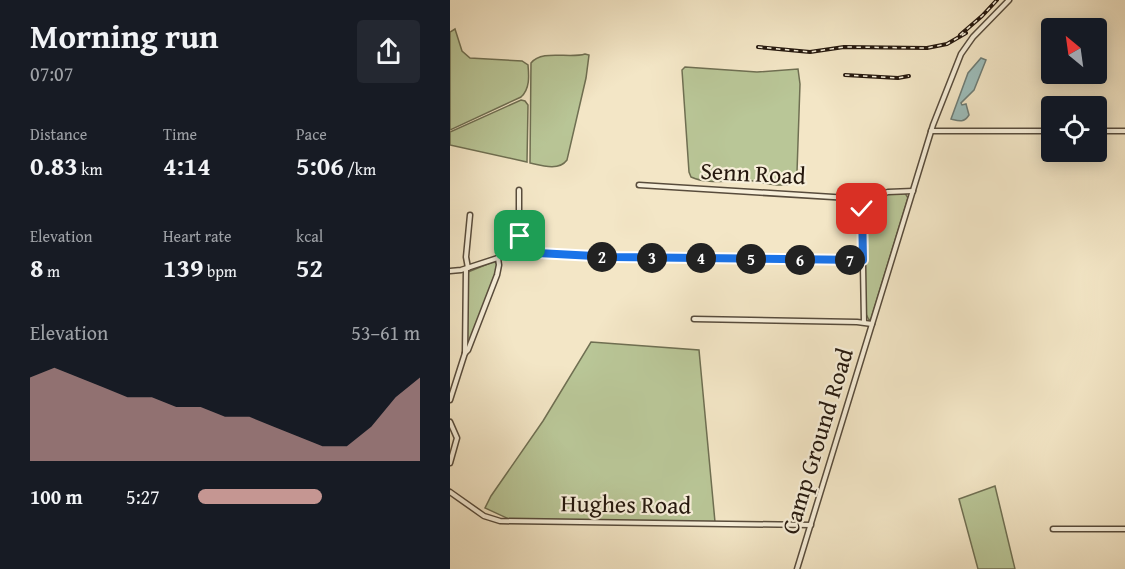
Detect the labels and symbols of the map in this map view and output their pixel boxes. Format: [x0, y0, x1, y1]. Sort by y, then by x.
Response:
north arrow [1041, 18, 1107, 84]
street label: Senn Road [699, 153, 807, 193]
pin [836, 183, 887, 234]
pin [494, 210, 545, 261]
pin: 2 [587, 242, 617, 272]
pin: 3 [637, 243, 667, 273]
pin: 4 [686, 243, 716, 273]
pin: 5 [736, 244, 766, 274]
pin: 6 [785, 245, 815, 275]
pin: 7 [835, 245, 865, 275]
street label: Camp Ground Road [772, 343, 862, 538]
street label: Hughes Road [560, 485, 692, 523]

